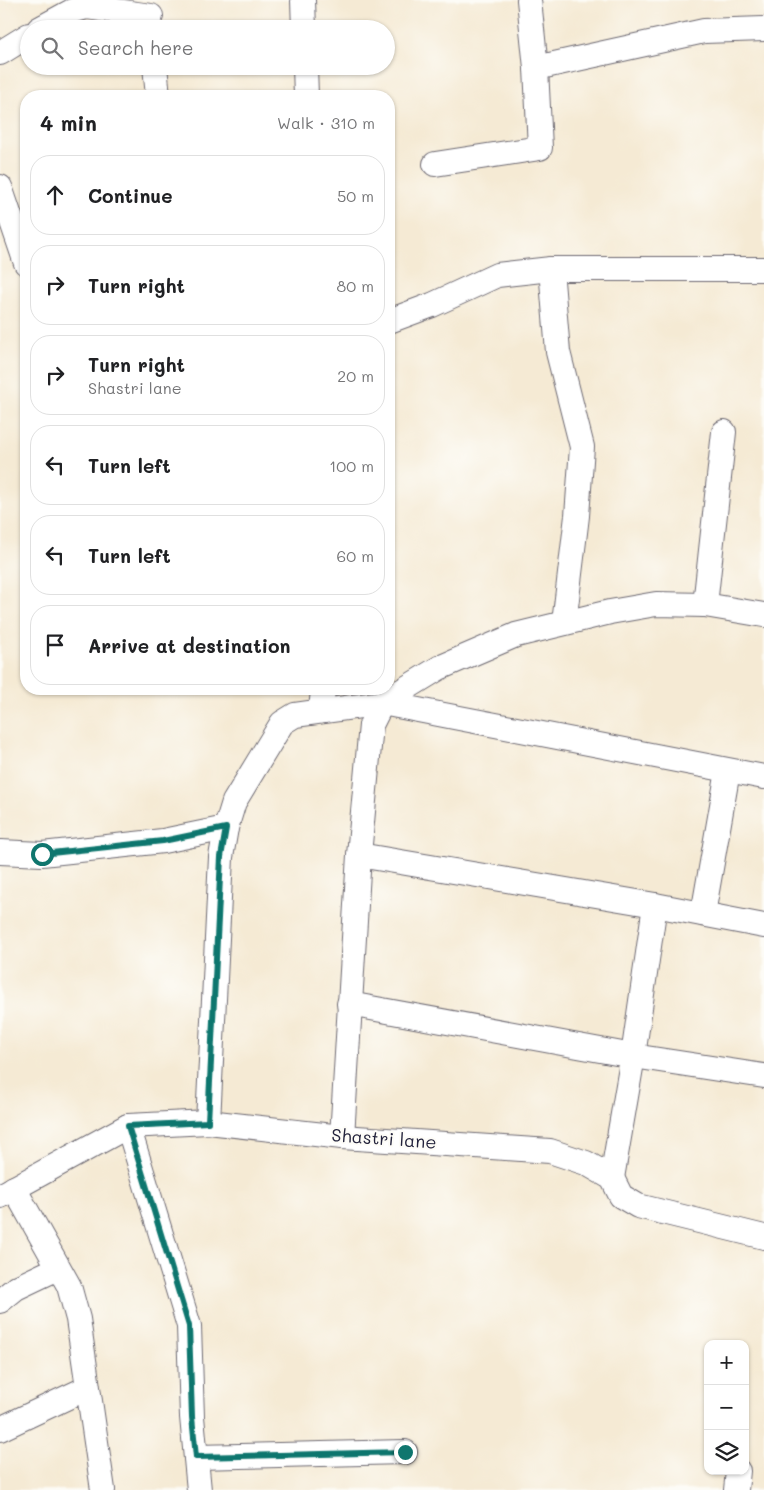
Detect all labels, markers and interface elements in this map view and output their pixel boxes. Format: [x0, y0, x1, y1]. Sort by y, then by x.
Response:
search box [20, 20, 395, 75]
icon: search [38, 34, 66, 62]
text: Search here [78, 35, 194, 60]
text: 4 min [40, 109, 97, 136]
text: Walk · 310 m [277, 112, 375, 133]
icon: ahead [41, 181, 69, 209]
text: Continue [88, 183, 173, 208]
text: 50 m [337, 185, 374, 206]
icon: right [41, 271, 69, 299]
text: Turn right [88, 273, 185, 298]
text: 80 m [337, 275, 374, 296]
text: Turn right [88, 352, 185, 377]
icon: right [41, 361, 69, 389]
text: 20 m [337, 365, 374, 386]
text: Shastri lane [88, 377, 182, 398]
icon: left [41, 451, 69, 479]
text: Turn left [88, 453, 171, 478]
text: 100 m [329, 455, 374, 476]
icon: left [41, 541, 69, 569]
text: Turn left [88, 543, 171, 568]
text: 60 m [337, 545, 374, 566]
icon: arrive [41, 631, 69, 659]
text: Arrive at destination [88, 633, 291, 658]
route start [31, 843, 54, 866]
street label: Shastri lane [331, 1122, 437, 1154]
map controls [704, 1340, 749, 1475]
button: + [704, 1340, 749, 1385]
button: − [704, 1385, 749, 1430]
button: layers [704, 1430, 749, 1475]
route end [394, 1441, 417, 1464]

